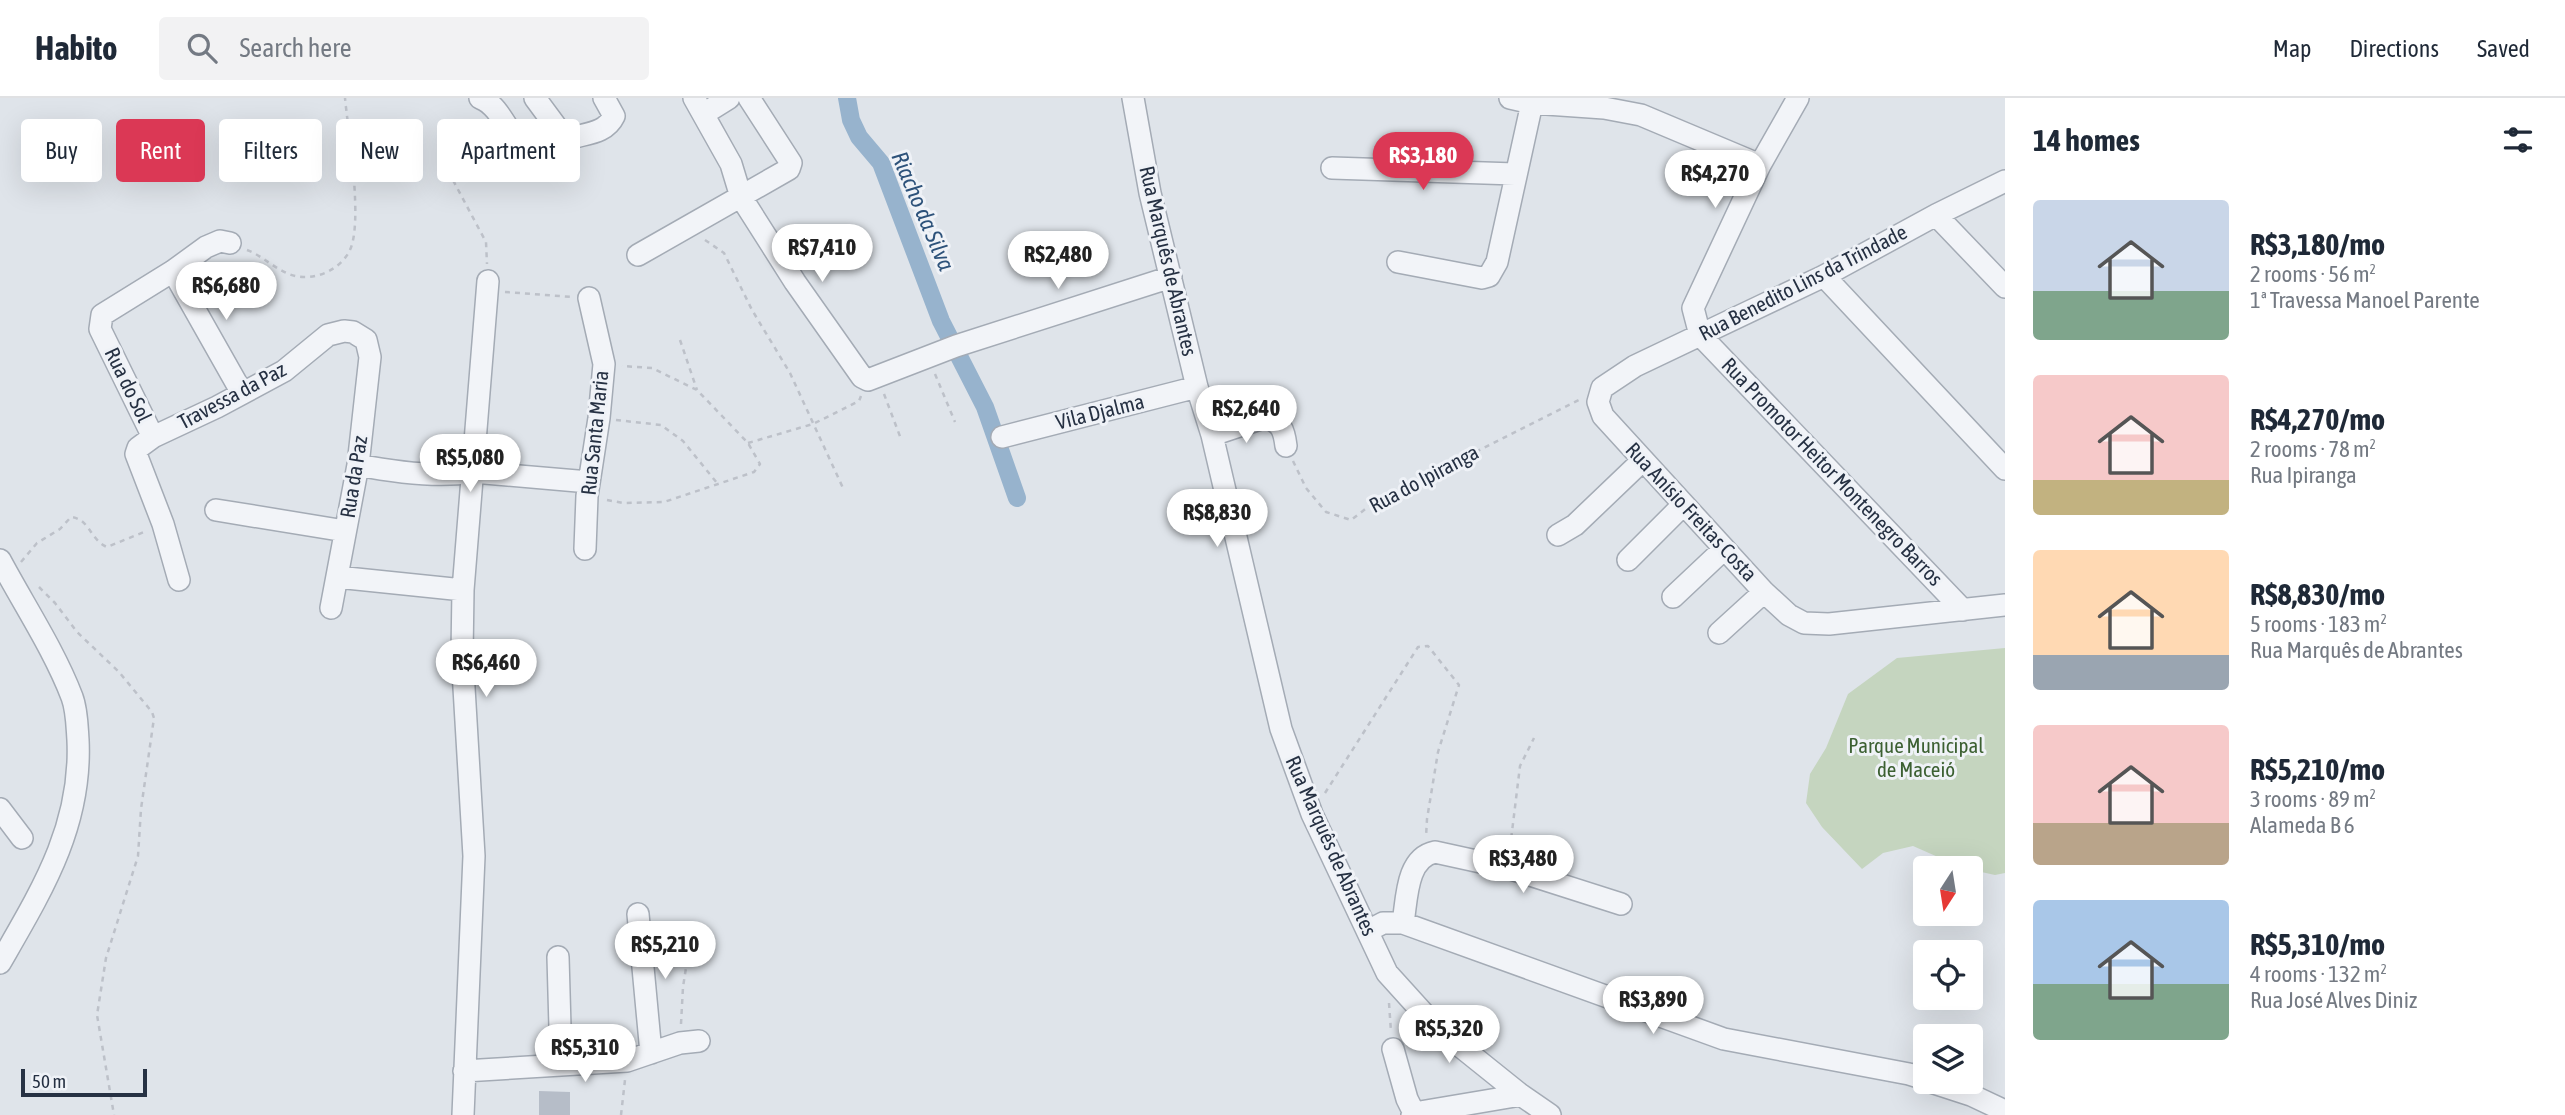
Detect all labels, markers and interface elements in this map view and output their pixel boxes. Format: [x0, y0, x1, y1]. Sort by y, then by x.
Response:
search box [159, 17, 649, 80]
text: Habito [35, 29, 117, 67]
icon: search [183, 29, 221, 67]
text: Search here [239, 33, 352, 63]
text: Map [2273, 35, 2311, 62]
text: Directions [2349, 35, 2439, 62]
text: Saved [2477, 35, 2530, 62]
chip: Buy [21, 119, 102, 182]
chip: Rent [116, 119, 205, 182]
chip: Filters [219, 119, 322, 182]
chip: New [336, 119, 423, 182]
chip: Apartment [437, 119, 580, 182]
icon: filters [2499, 121, 2537, 159]
text: 14 homes [2033, 123, 2140, 157]
pin: R$3,180 [1358, 132, 1488, 192]
text: R$3,180 [1389, 142, 1457, 168]
water label: Riacho da Silva [886, 148, 960, 275]
pin: R$4,270 [1650, 150, 1780, 210]
text: R$4,270 [1681, 160, 1749, 186]
street label: Rua Marquês de Abrantes [1135, 163, 1203, 358]
street label: Rua Benedito Lins da Trindade [1695, 219, 1911, 345]
pin: R$7,410 [757, 225, 887, 284]
text: R$3,180/mo [2250, 227, 2385, 261]
icon: home [2089, 228, 2173, 312]
pin: R$2,480 [993, 232, 1123, 291]
text: R$7,410 [788, 234, 856, 260]
text: R$2,480 [1024, 241, 1092, 267]
text: 2 rooms · 56 m² [2250, 261, 2376, 287]
pin: R$6,680 [161, 262, 291, 322]
text: R$6,680 [192, 272, 260, 298]
text: 1ª Travessa Manoel Parente [2250, 287, 2480, 313]
street label: Rua do Sol [101, 343, 157, 426]
street label: Rua Promotor Heitor Montenegro Barros [1717, 352, 1948, 590]
street label: Travessa da Paz [173, 356, 290, 434]
street label: Rua Santa Maria [576, 369, 612, 496]
pin: R$2,640 [1181, 386, 1311, 445]
street label: Vila Djalma [1053, 388, 1146, 434]
text: R$2,640 [1212, 395, 1280, 421]
text: R$4,270/mo [2250, 402, 2385, 436]
icon: home [2089, 403, 2173, 487]
street label: Rua da Paz [335, 434, 371, 520]
pin: R$5,080 [405, 434, 535, 494]
text: 2 rooms · 78 m² [2250, 436, 2376, 462]
street label: Rua Anísio Freitas Costa [1621, 437, 1762, 586]
street label: Rua do Ipiranga [1365, 439, 1482, 517]
text: R$5,080 [436, 444, 504, 470]
text: Rua Ipiranga [2250, 462, 2357, 488]
pin: R$8,830 [1152, 490, 1282, 549]
text: R$8,830 [1183, 499, 1251, 525]
text: R$8,830/mo [2250, 577, 2385, 611]
icon: home [2089, 578, 2173, 662]
text: 5 rooms · 183 m² [2250, 611, 2387, 637]
text: Rua Marquês de Abrantes [2250, 637, 2463, 663]
pin: R$6,460 [421, 640, 551, 699]
text: R$6,460 [452, 649, 520, 675]
park label: Parque Municipal de Maceió [1848, 733, 1984, 781]
street label: Rua Marquês de Abrantes [1281, 752, 1382, 939]
text: R$5,210/mo [2250, 752, 2385, 786]
icon: home [2089, 753, 2173, 837]
text: 3 rooms · 89 m² [2250, 786, 2376, 812]
text: Alameda B 6 [2250, 812, 2355, 838]
pin: R$3,480 [1458, 836, 1588, 895]
text: R$3,480 [1489, 845, 1557, 871]
north arrow [1913, 856, 1983, 926]
map controls [1913, 856, 1983, 1094]
pin: R$5,210 [600, 922, 730, 981]
text: R$5,310/mo [2250, 927, 2385, 961]
icon: home [2089, 928, 2173, 1012]
text: R$5,210 [631, 931, 699, 957]
button: locate [1913, 940, 1983, 1010]
text: 4 rooms · 132 m² [2250, 961, 2387, 987]
pin: R$3,890 [1588, 976, 1718, 1036]
text: R$3,890 [1619, 986, 1687, 1012]
text: Rua José Alves Diniz [2250, 987, 2417, 1013]
pin: R$5,320 [1384, 1006, 1514, 1065]
text: R$5,320 [1415, 1015, 1483, 1041]
pin: R$5,310 [520, 1024, 650, 1084]
button: layers [1913, 1024, 1983, 1094]
text: R$5,310 [551, 1034, 619, 1060]
scale bar [21, 1066, 147, 1098]
text: 50 m [32, 1070, 66, 1092]

